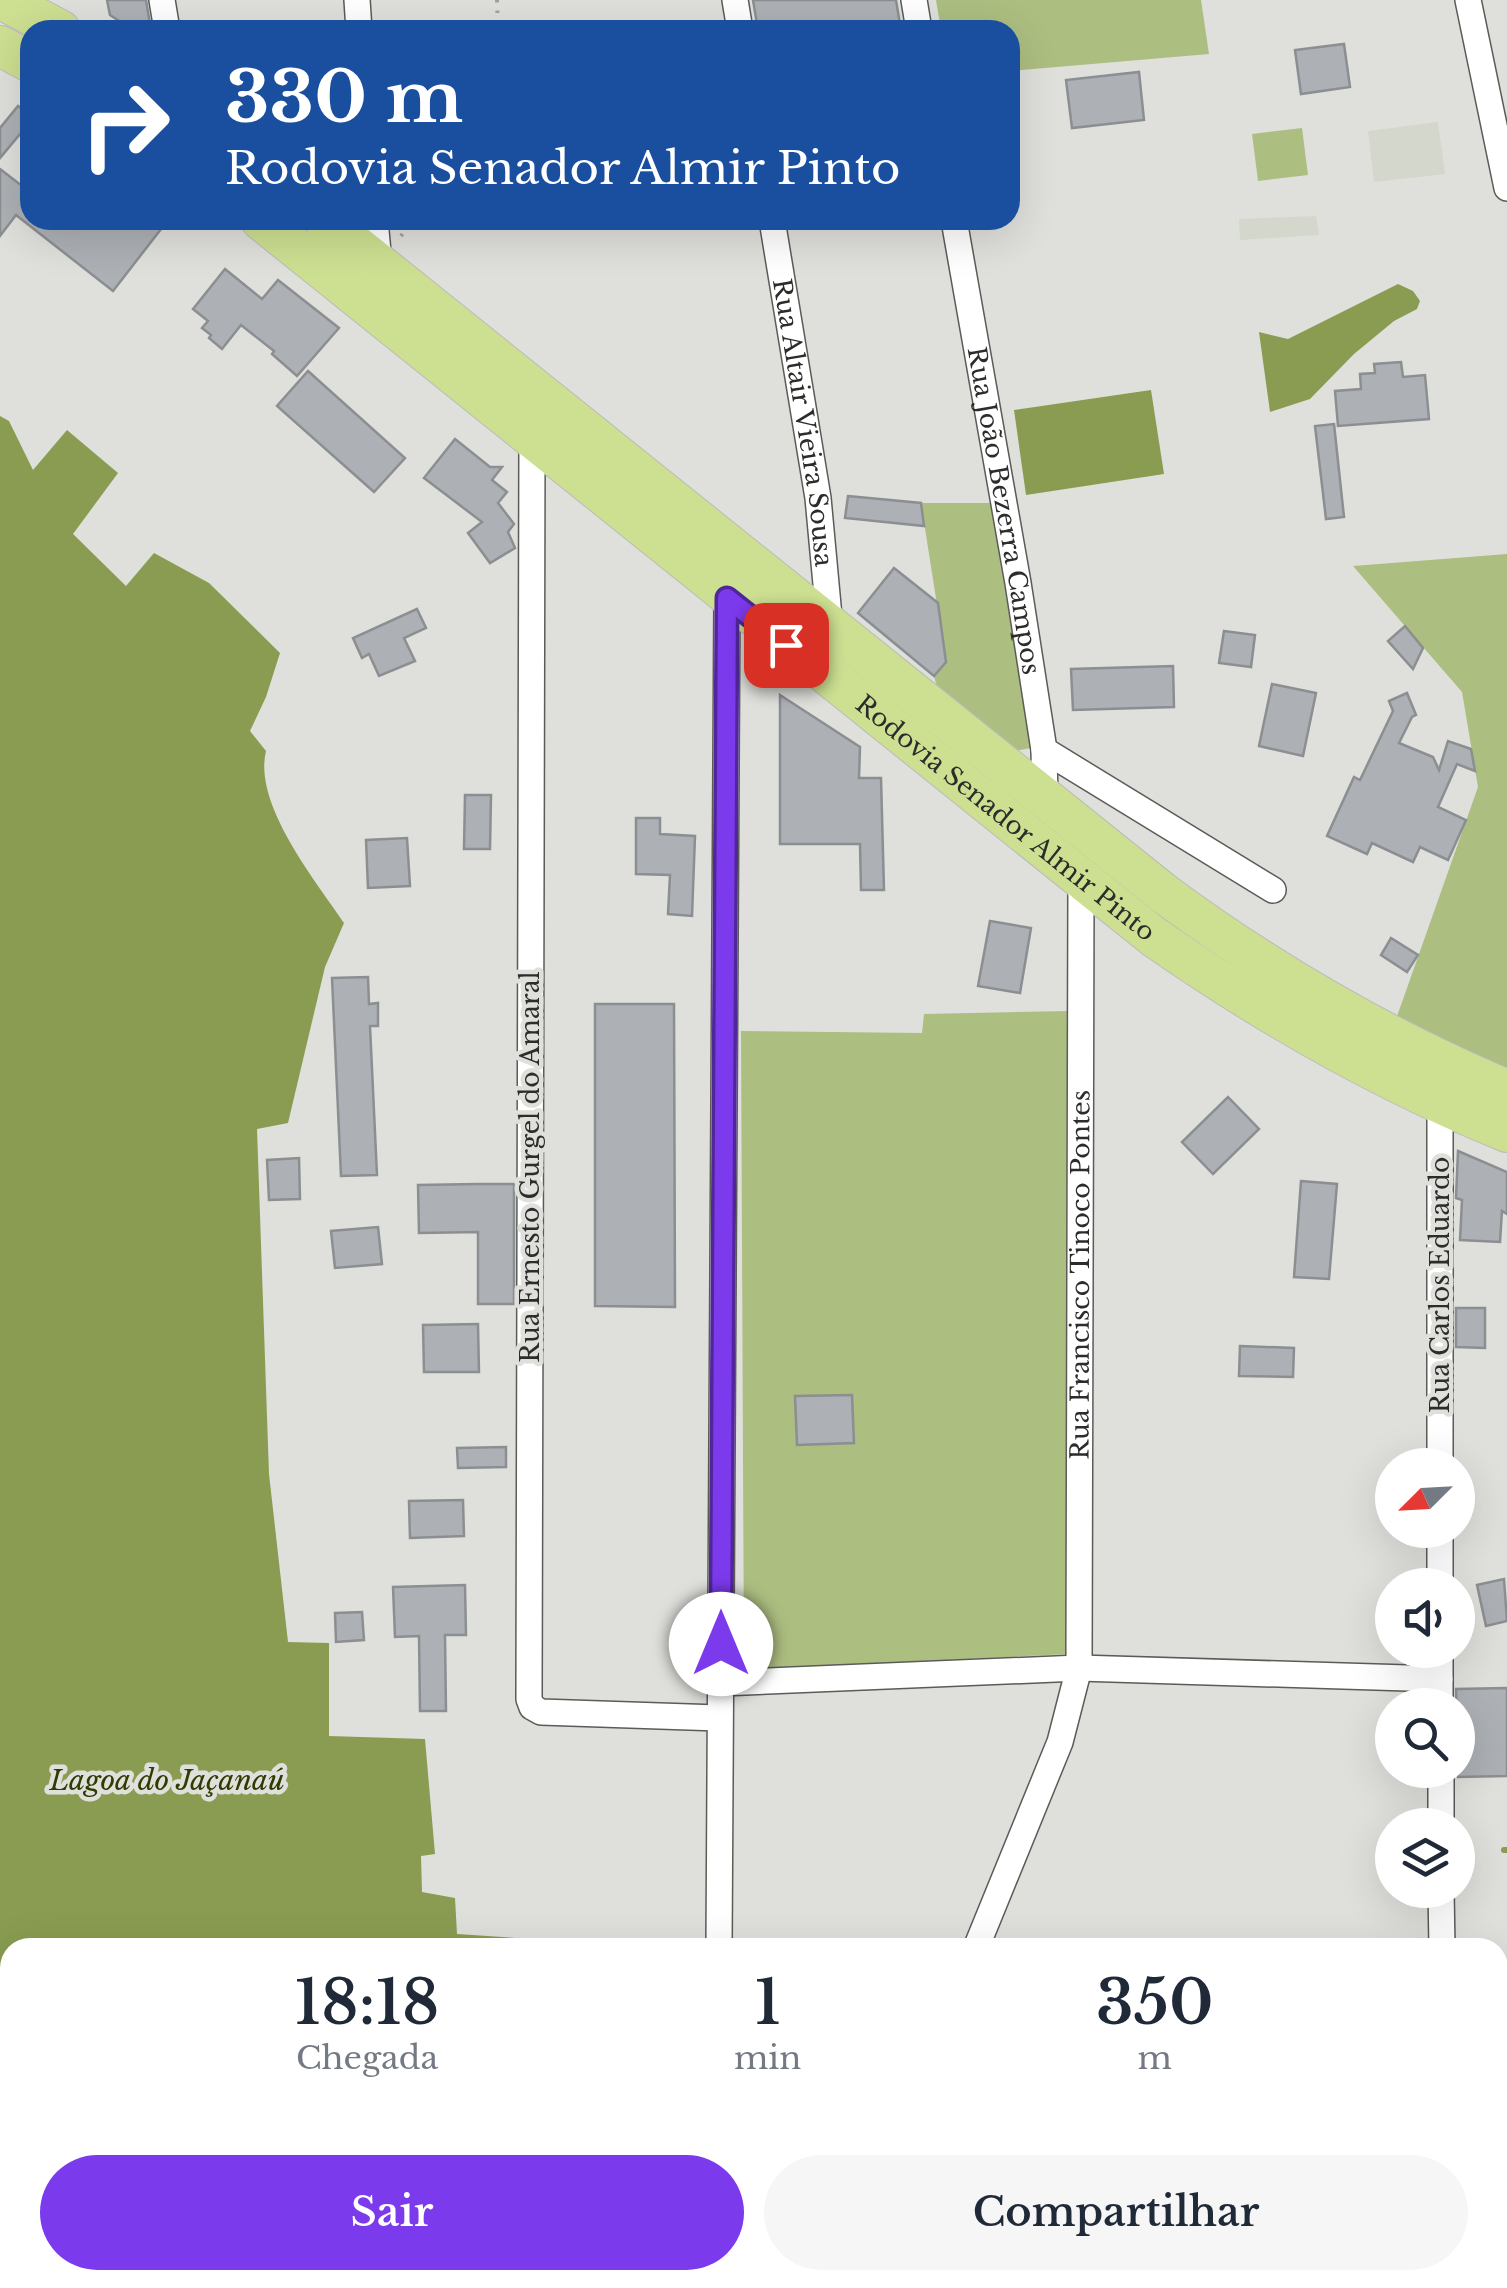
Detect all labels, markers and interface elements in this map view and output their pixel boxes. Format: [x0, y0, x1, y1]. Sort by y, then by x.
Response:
text: 330 m [225, 54, 463, 141]
icon: right [60, 60, 190, 190]
text: Rodovia Senador Almir Pinto [225, 140, 900, 196]
street label: Rua Altair Vieira Sousa [766, 276, 840, 568]
street label: Rua João Bezerra Campos [961, 344, 1048, 677]
pin [744, 603, 829, 688]
icon: arrive [759, 618, 814, 673]
street label: Rodovia Senador Almir Pinto [850, 688, 1162, 948]
street label: Rua Ernesto Gurgel do Amaral [515, 971, 546, 1363]
street label: Rua Francisco Tinoco Pontes [1064, 1090, 1096, 1460]
street label: Rua Carlos Eduardo [1425, 1157, 1456, 1413]
north arrow [1375, 1448, 1475, 1548]
map controls [1375, 1448, 1475, 1908]
button: sound [1375, 1568, 1475, 1668]
position arrow [669, 1592, 773, 1696]
button: search [1375, 1688, 1475, 1788]
water label: Lagoa do Jaçanaú [48, 1763, 285, 1798]
button: layers [1375, 1808, 1475, 1908]
text: 18:18 [295, 1966, 439, 2040]
text: 1 [755, 1966, 781, 2040]
text: 350 [1096, 1966, 1213, 2040]
text: Chegada [296, 2038, 438, 2078]
text: min [734, 2038, 801, 2078]
text: m [1137, 2038, 1172, 2078]
button: Sair [40, 2155, 744, 2270]
button: Compartilhar [764, 2155, 1468, 2270]

